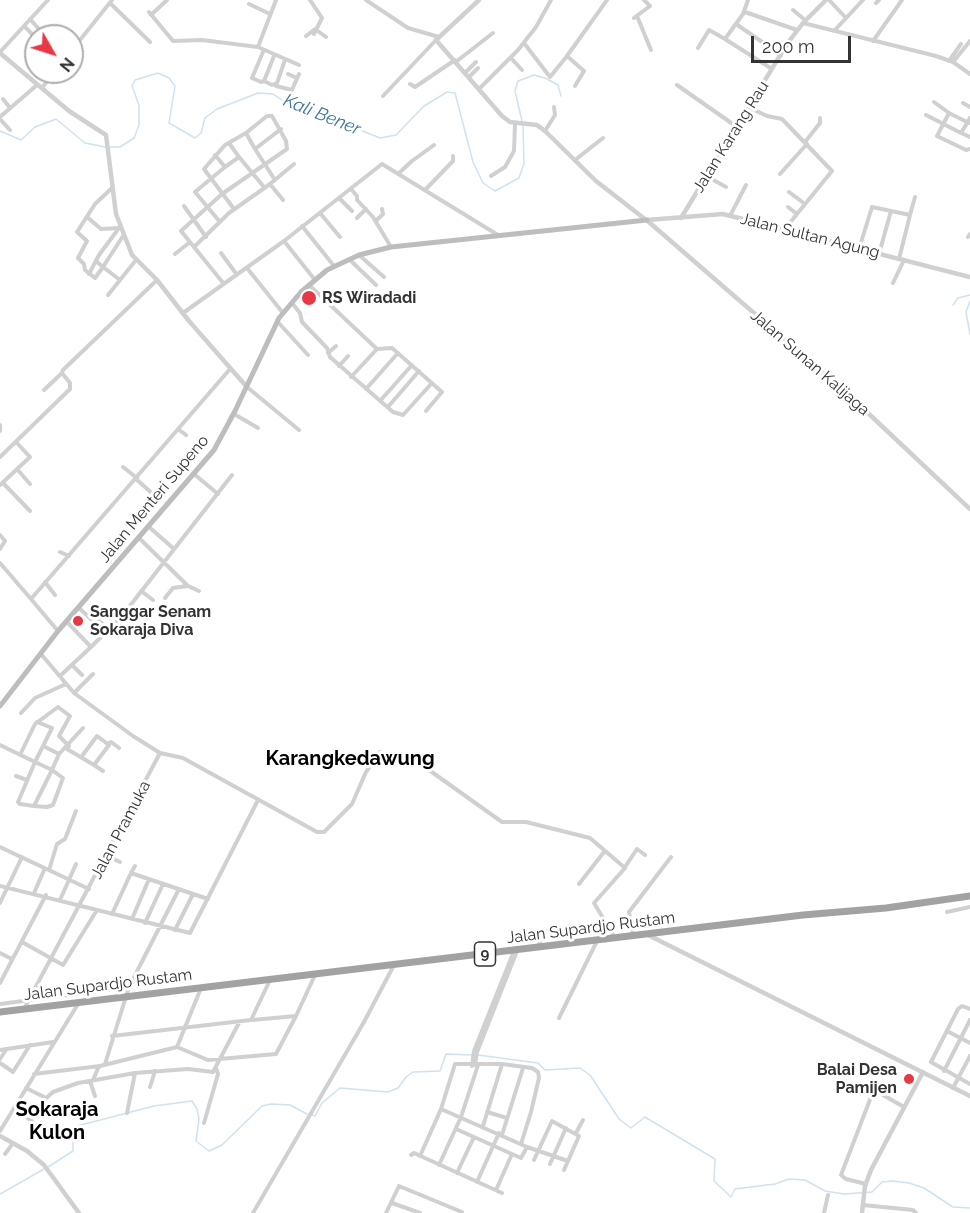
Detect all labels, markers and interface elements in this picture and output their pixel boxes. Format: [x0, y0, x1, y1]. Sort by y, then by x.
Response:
north arrow [24, 24, 84, 84]
scale bar [754, 24, 854, 62]
text: 200 m [762, 36, 815, 57]
text: N [56, 54, 78, 75]
street label: Jalan Karang Rau [689, 78, 773, 196]
water label: Kali Bener [280, 90, 364, 140]
street label: Jalan Sultan Agung [738, 209, 882, 263]
place label: RS Wiradadi [322, 288, 416, 308]
marker: RS Wiradadi [300, 289, 318, 307]
street label: Jalan Sunan Kalijaga [747, 306, 873, 420]
street label: Jalan Menteri Supeno [95, 431, 213, 567]
place label: Sanggar Senam Sokaraja Diva [90, 602, 211, 640]
marker: Sanggar Senam Sokaraja Diva [71, 614, 85, 628]
district label: Karangkedawung [265, 747, 435, 771]
street label: Jalan Pramuka [87, 778, 155, 882]
street label: Jalan Supardjo Rustam [506, 908, 676, 948]
road number: 9 [474, 942, 496, 966]
street label: Jalan Supardjo Rustam [23, 965, 193, 1005]
place label: Balai Desa Pamijen [817, 1060, 897, 1098]
marker: Balai Desa Pamijen [902, 1072, 916, 1086]
district label: Sokaraja Kulon [16, 1098, 98, 1145]

